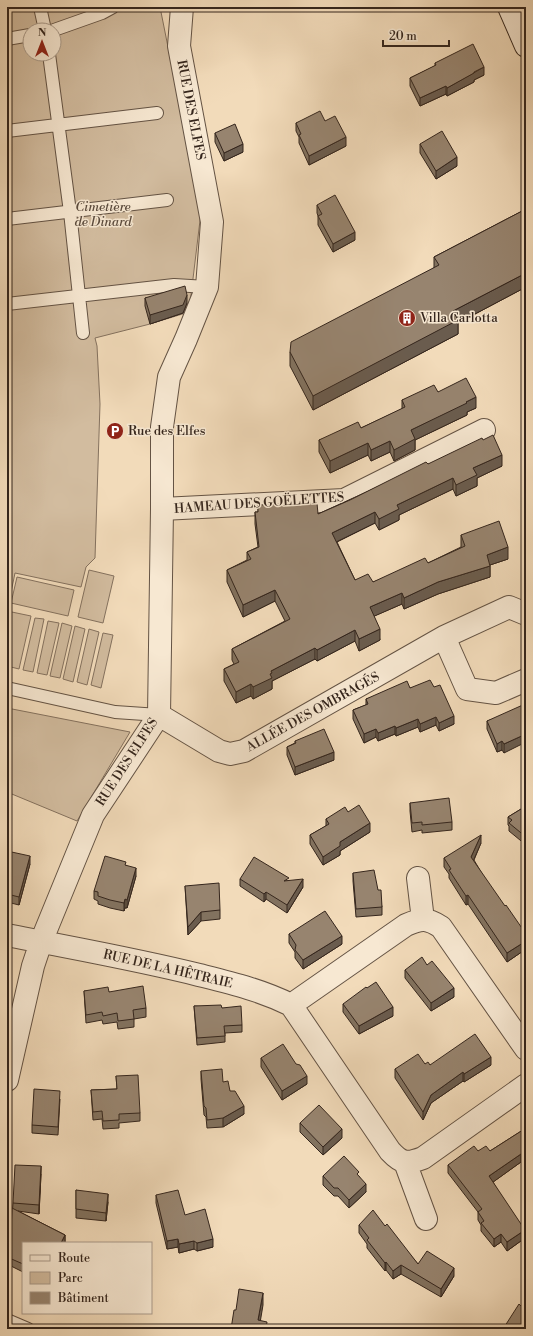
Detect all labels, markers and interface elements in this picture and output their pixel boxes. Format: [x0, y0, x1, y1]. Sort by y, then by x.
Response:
north arrow [22, 22, 62, 62]
scale bar [383, 22, 449, 48]
text: N [38, 26, 47, 40]
text: 20 m [389, 29, 417, 44]
street label: RUE DES ELFES [173, 58, 209, 162]
park label: Cimetière de Dinard [75, 199, 132, 230]
building icon: Villa Carlotta [397, 308, 417, 328]
place label: Villa Carlotta [419, 310, 498, 326]
parking icon: Rue des Elfes [105, 421, 125, 441]
place label: Rue des Elfes [128, 423, 206, 439]
street label: HAMEAU DES GOËLETTES [173, 488, 345, 517]
street label: ALLÉE DES OMBRAGÉS [242, 668, 382, 756]
street label: RUE DES ELFES [93, 715, 161, 809]
street label: RUE DE LA HÊTRAIE [102, 945, 235, 992]
legend [22, 1242, 152, 1314]
text: Route [58, 1251, 90, 1266]
text: Parc [58, 1271, 83, 1286]
text: Bâtiment [57, 1291, 109, 1306]

